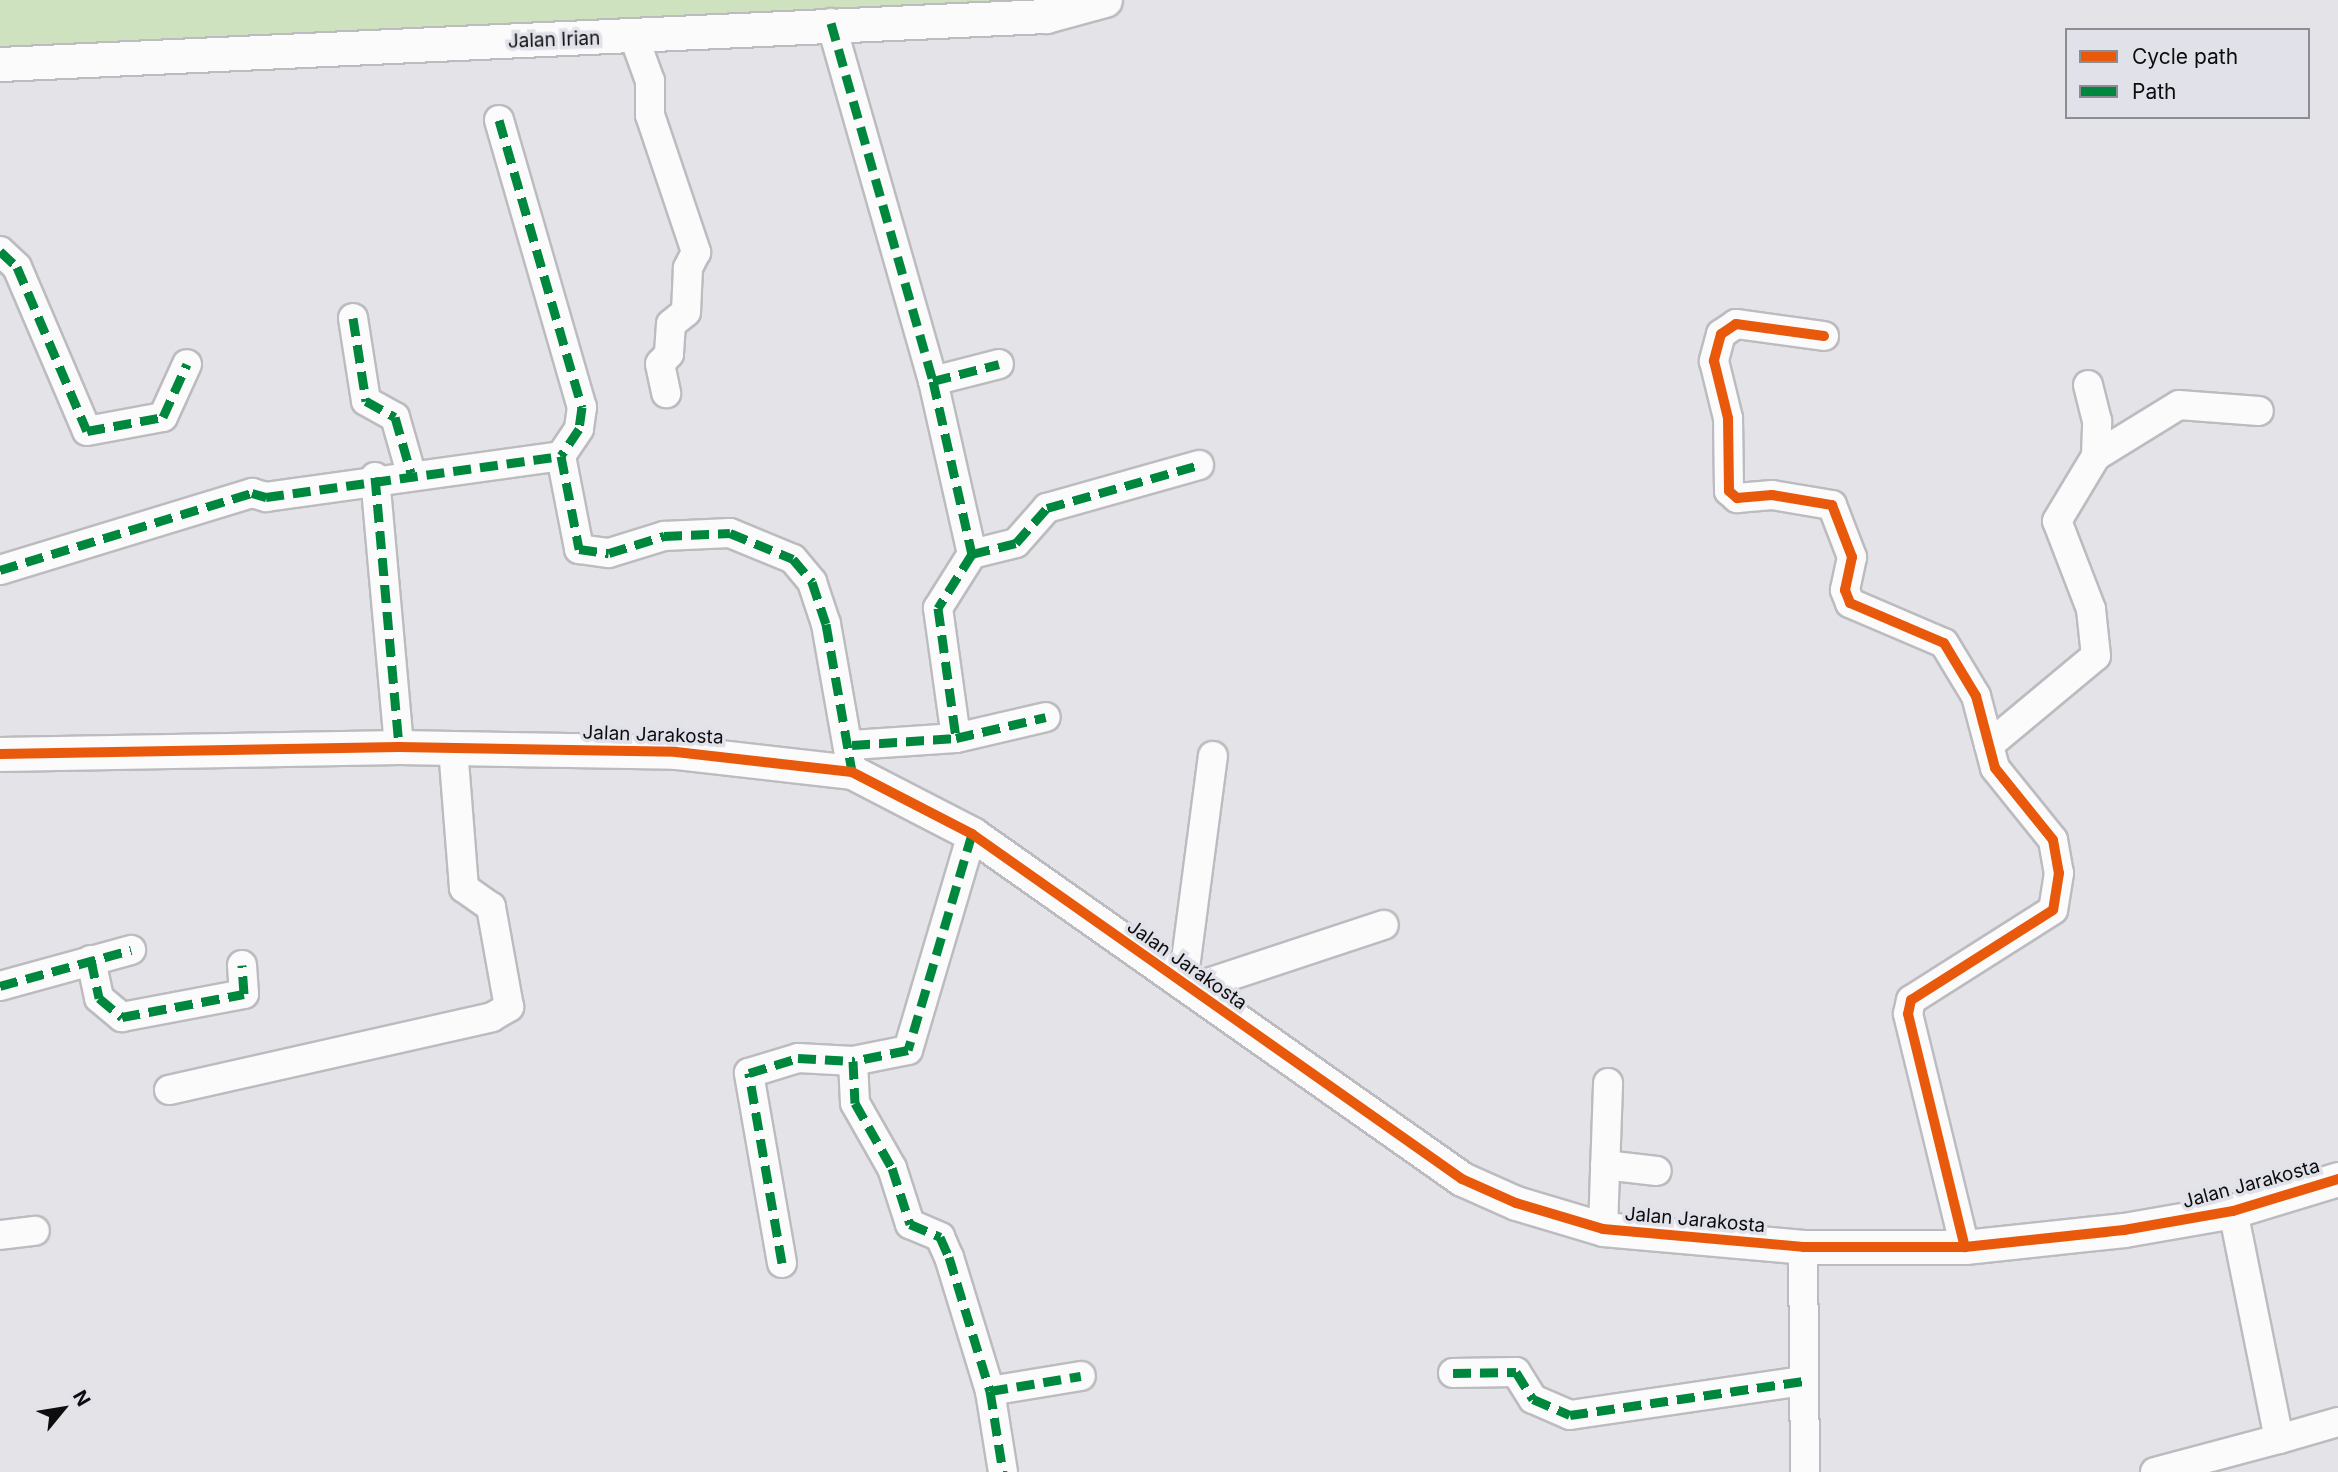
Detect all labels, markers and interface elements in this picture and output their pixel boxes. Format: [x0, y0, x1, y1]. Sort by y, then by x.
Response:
street label: Jalan Irian [507, 27, 601, 53]
legend [2065, 28, 2310, 119]
text: Cycle path [2132, 44, 2238, 69]
text: Path [2132, 79, 2177, 104]
street label: Jalan Jarakosta [582, 721, 724, 749]
street label: Jalan Jarakosta [1123, 915, 1251, 1015]
street label: Jalan Jarakosta [2180, 1155, 2322, 1213]
street label: Jalan Jarakosta [1624, 1202, 1766, 1238]
north arrow [28, 1374, 98, 1444]
text: N [68, 1386, 95, 1410]

